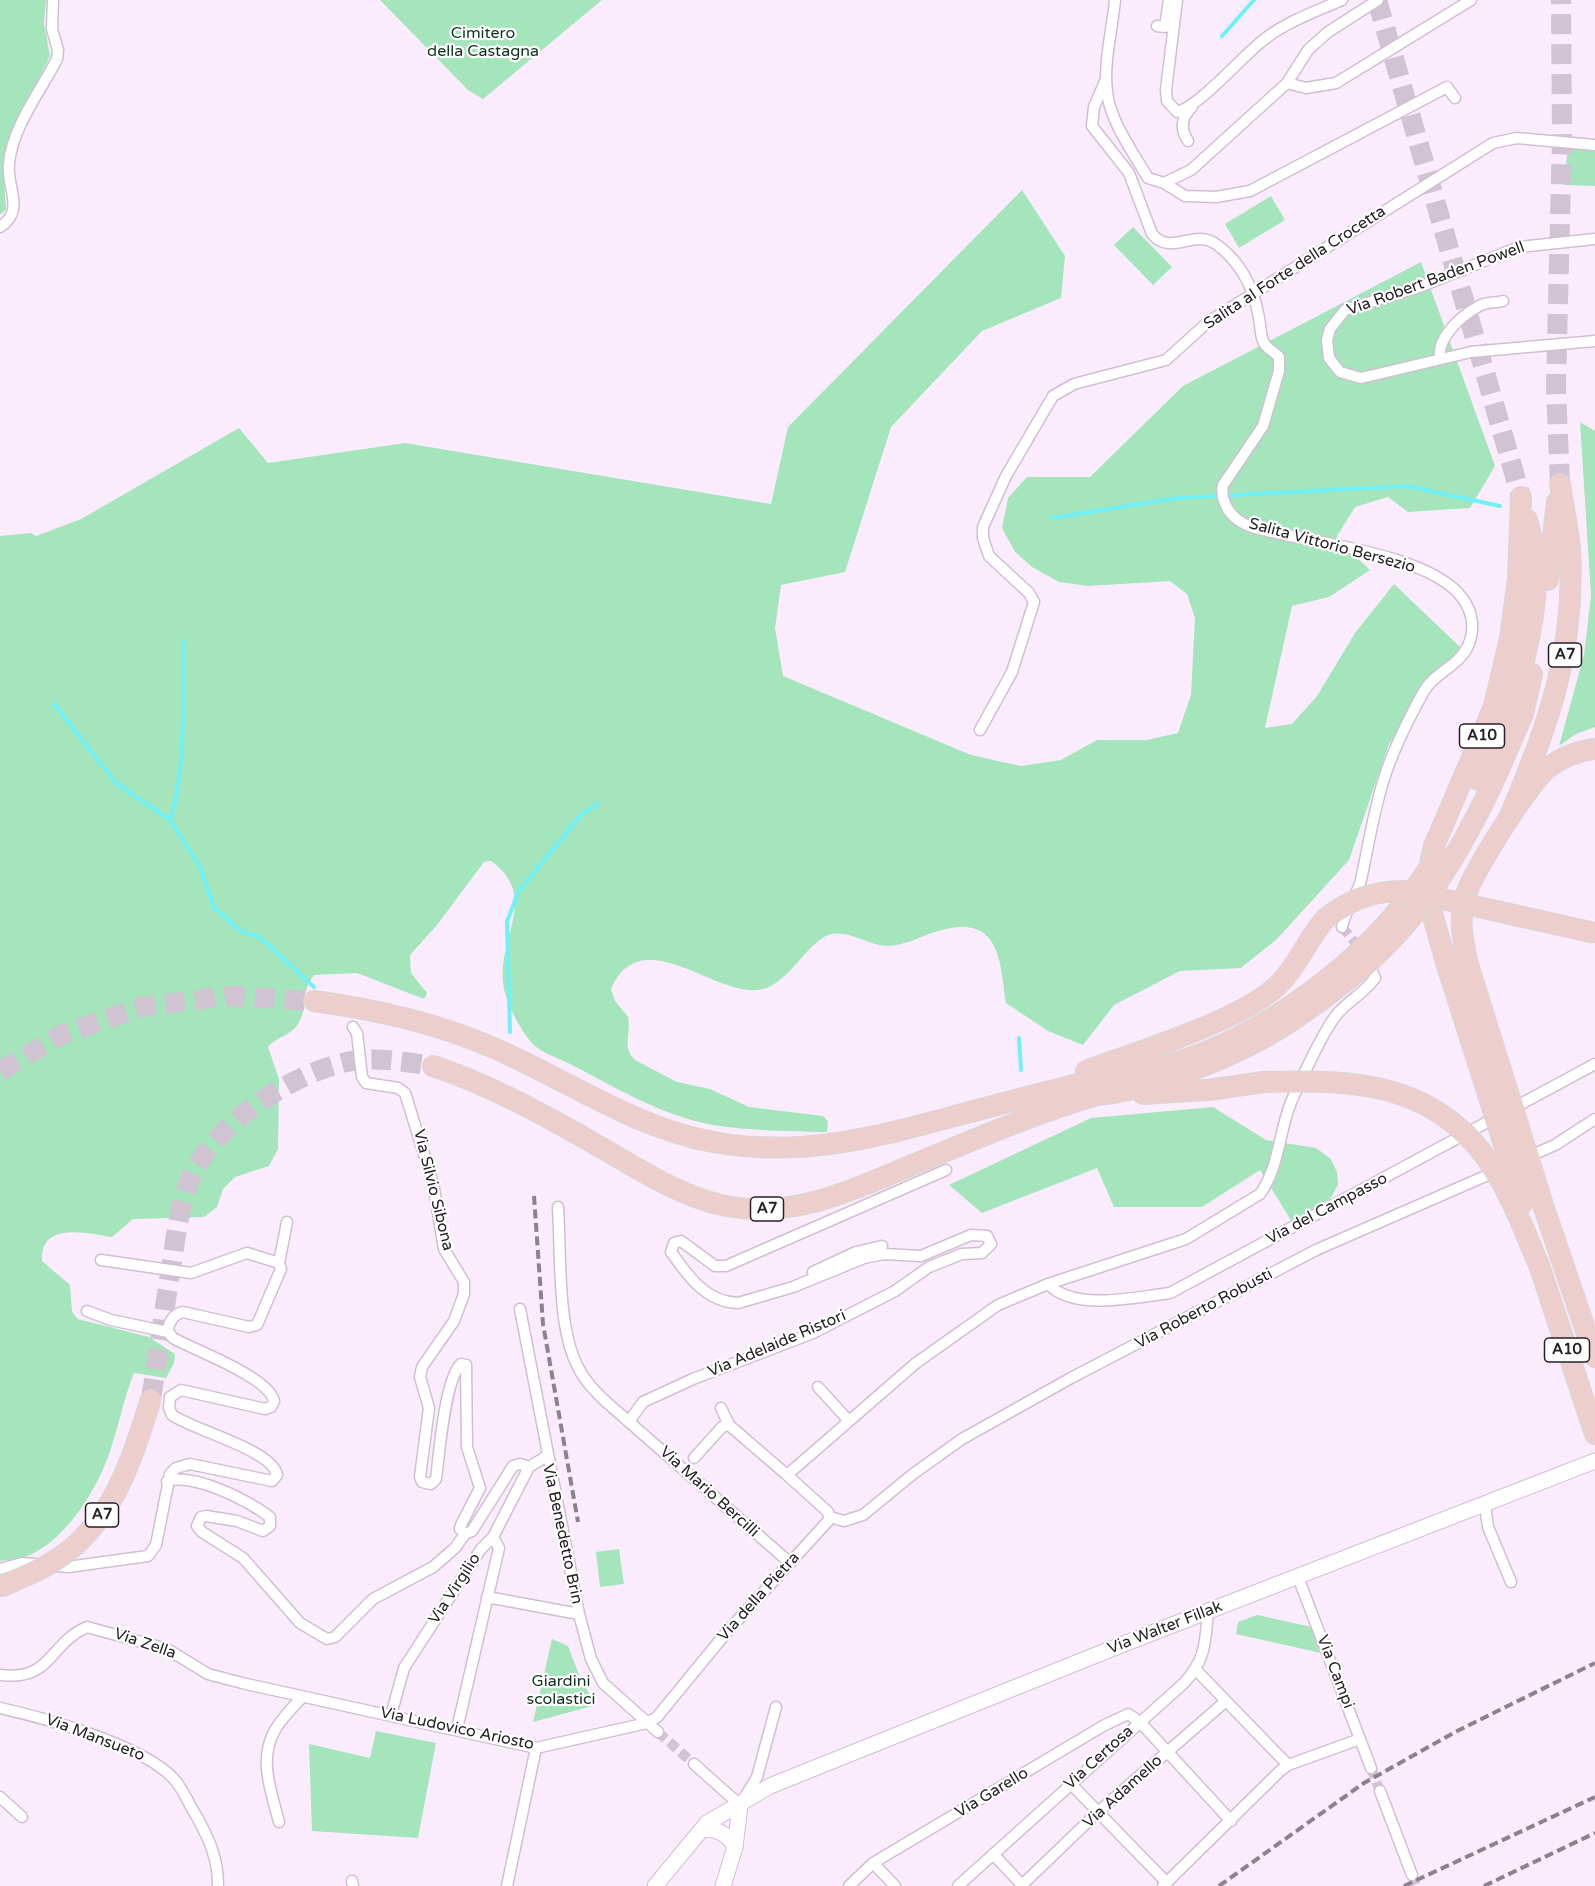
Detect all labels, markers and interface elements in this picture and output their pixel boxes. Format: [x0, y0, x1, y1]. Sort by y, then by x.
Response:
park label: Cimitero della Castagna [427, 24, 539, 62]
street label: Salita al Forte della Crocetta [1200, 202, 1390, 334]
street label: Via Robert Baden Powell [1345, 238, 1527, 320]
street label: Salita Vittorio Bersezio [1247, 515, 1417, 577]
road number: A7 [1548, 643, 1582, 667]
road number: A10 [1460, 724, 1504, 748]
street label: Via Silvio Sibona [409, 1127, 457, 1253]
street label: Via del Campasso [1263, 1169, 1391, 1249]
road number: A7 [750, 1197, 783, 1221]
street label: Via Roberto Robusti [1132, 1265, 1276, 1353]
street label: Via Adelaide Ristori [705, 1306, 849, 1382]
road number: A10 [1544, 1338, 1590, 1362]
street label: Via Mario Bercilli [655, 1442, 763, 1542]
street label: Via Benedetto Brin [538, 1462, 586, 1606]
road number: A7 [86, 1503, 118, 1527]
street label: Via della Pietra [714, 1548, 804, 1646]
street label: Via Virgilio [425, 1550, 485, 1628]
street label: Via Walter Fillak [1105, 1597, 1225, 1659]
street label: Via Zella [111, 1624, 179, 1664]
street label: Via Campi [1312, 1633, 1358, 1711]
park label: Giardini scolastici [526, 1672, 596, 1710]
street label: Via Ludovico Ariosto [378, 1703, 536, 1755]
street label: Via Mansueto [43, 1710, 147, 1766]
street label: Via Certosa [1060, 1722, 1138, 1794]
street label: Via Adamello [1079, 1751, 1167, 1833]
street label: Via Garello [952, 1764, 1032, 1822]

